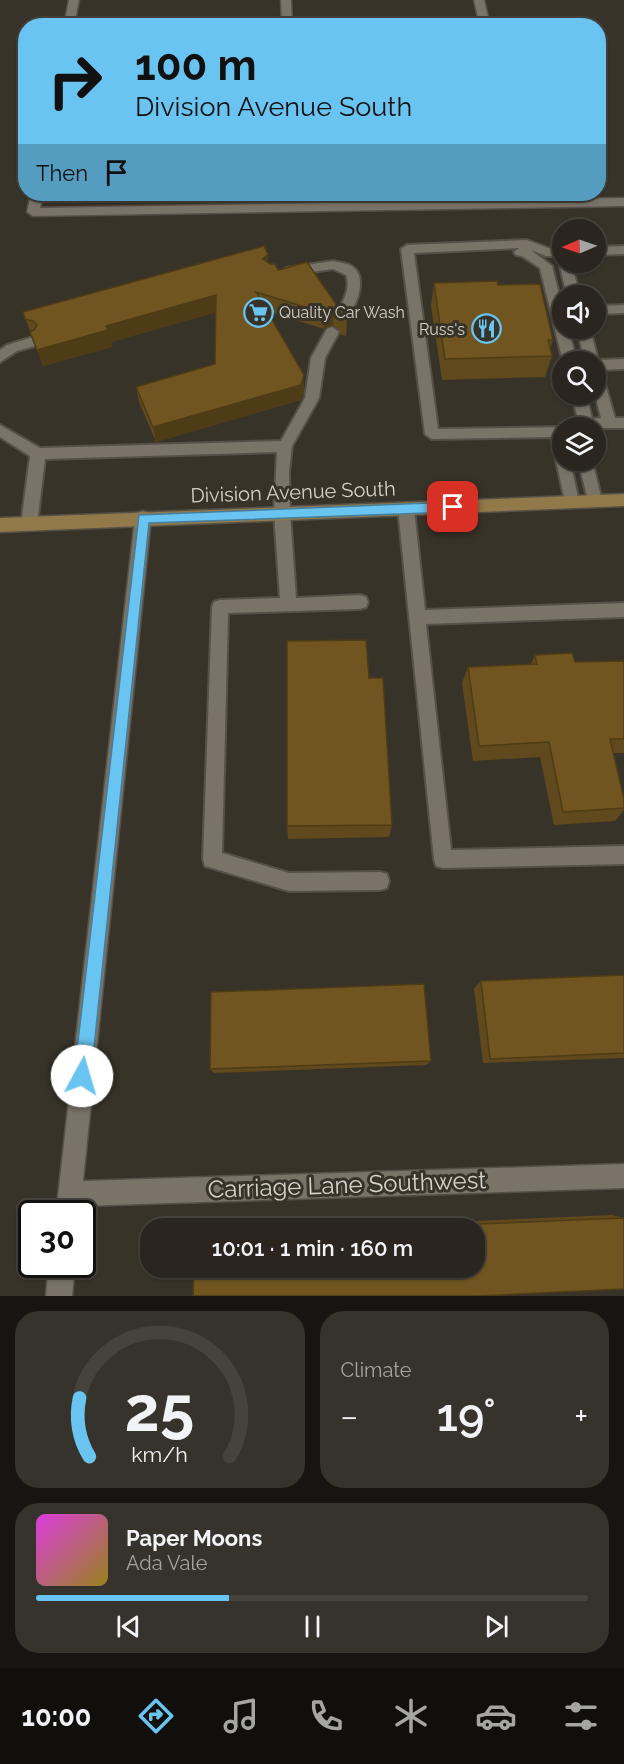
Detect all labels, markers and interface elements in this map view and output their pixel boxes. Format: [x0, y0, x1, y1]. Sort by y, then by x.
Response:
text: 100 m [135, 41, 257, 90]
icon: right [36, 42, 114, 120]
text: Division Avenue South [135, 91, 412, 122]
icon: arrive [100, 156, 133, 189]
text: Then [36, 160, 88, 186]
north arrow [552, 219, 606, 273]
map controls [552, 219, 606, 471]
button: sound [552, 285, 606, 339]
supermarket icon: Quality Car Wash [242, 296, 274, 328]
place label: Quality Car Wash [279, 303, 405, 322]
restaurant icon: Russ's [470, 313, 502, 345]
place label: Russ's [419, 320, 465, 339]
button: search [552, 351, 606, 405]
button: layers [552, 417, 606, 471]
street label: Division Avenue South [190, 476, 396, 508]
pin [427, 481, 478, 532]
icon: arrive [436, 490, 469, 523]
position arrow [50, 1044, 114, 1108]
street label: Carriage Lane Southwest [207, 1165, 487, 1204]
speed limit sign: 30 [18, 1200, 96, 1278]
text: 10:01 · 1 min · 160 m [212, 1235, 413, 1261]
text: Climate [341, 1358, 412, 1382]
text: 25 [125, 1372, 195, 1446]
text: 19° [437, 1389, 496, 1442]
text: − [341, 1397, 358, 1436]
text: + [574, 1397, 588, 1436]
text: km/h [131, 1442, 188, 1467]
text: Paper Moons [126, 1525, 262, 1551]
text: Ada Vale [126, 1551, 208, 1575]
icon: previous [112, 1610, 145, 1643]
icon: pause [296, 1610, 329, 1643]
icon: next [480, 1610, 513, 1643]
icon: directions [135, 1695, 177, 1737]
icon: music [220, 1695, 262, 1737]
icon: phone [305, 1695, 347, 1737]
icon: climate [390, 1695, 432, 1737]
icon: car [475, 1695, 517, 1737]
icon: filters [560, 1695, 602, 1737]
text: 10:00 [22, 1701, 91, 1732]

